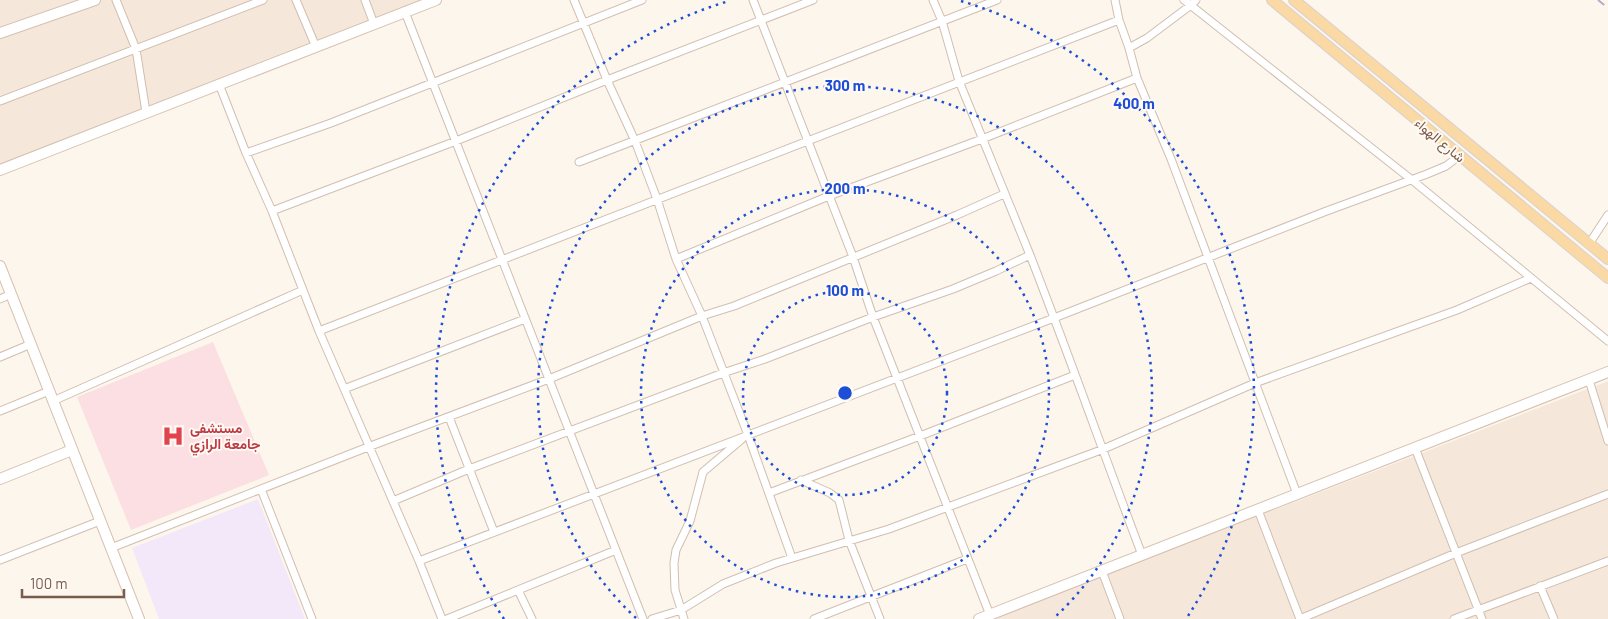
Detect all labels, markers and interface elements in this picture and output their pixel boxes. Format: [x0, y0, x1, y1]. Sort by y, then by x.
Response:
text: 300 m [825, 76, 865, 94]
text: 400 m [1113, 94, 1155, 112]
street label: شارع الهواء [1410, 114, 1469, 168]
text: 200 m [824, 179, 866, 197]
text: 100 m [826, 281, 864, 299]
centre of rings [836, 384, 854, 402]
place label: مستشفى جامعة الرازي [190, 419, 261, 456]
hospital icon: مستشفى جامعة الرازي [160, 423, 186, 449]
scale bar [22, 566, 125, 598]
text: 100 m [30, 574, 68, 592]

